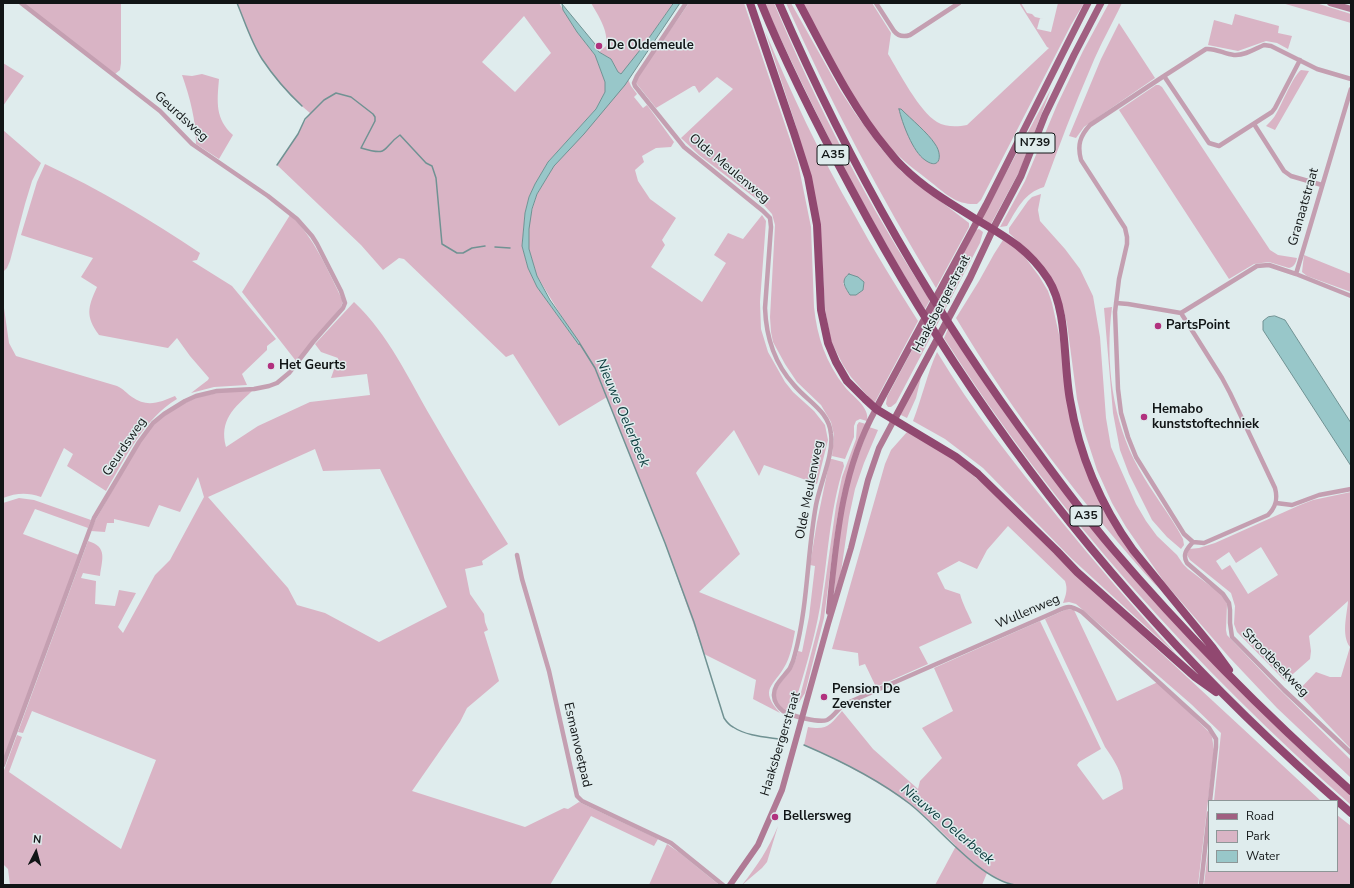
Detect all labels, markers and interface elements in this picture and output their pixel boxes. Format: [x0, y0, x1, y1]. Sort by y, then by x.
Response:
place label: De Oldemeule [607, 38, 694, 54]
marker: De Oldemeule [594, 41, 604, 51]
street label: Geurdsweg [151, 89, 211, 145]
street label: Olde Meulenweg [686, 131, 772, 207]
road number: N739 [1015, 133, 1055, 153]
road number: A35 [817, 145, 849, 165]
street label: Granaatstraat [1285, 166, 1323, 248]
street label: Haaksbergerstraat [910, 253, 974, 355]
place label: PartsPoint [1166, 318, 1230, 334]
marker: PartsPoint [1153, 321, 1163, 331]
water label: Nieuwe Oelerbeek [592, 356, 652, 470]
place label: Het Geurts [279, 358, 346, 374]
marker: Het Geurts [266, 361, 276, 371]
place label: Hemabo kunststoftechniek [1152, 402, 1259, 433]
marker: Hemabo kunststoftechniek [1139, 412, 1149, 422]
street label: Geurdsweg [100, 415, 150, 479]
street label: Olde Meulenweg [793, 439, 827, 541]
road number: A35 [1070, 506, 1102, 526]
street label: Wullenweg [994, 591, 1062, 633]
street label: Strootbeekweg [1238, 626, 1312, 700]
place label: Pension De Zevenster [832, 682, 900, 713]
street label: Haaksbergerstraat [758, 690, 804, 798]
marker: Pension De Zevenster [819, 692, 829, 702]
street label: Esmanvoetpad [560, 701, 594, 789]
water label: Nieuwe Oelerbeek [897, 781, 997, 869]
legend [1208, 800, 1338, 872]
text: Road [1246, 808, 1274, 824]
place label: Bellersweg [783, 809, 851, 825]
marker: Bellersweg [770, 812, 780, 822]
text: Park [1246, 828, 1270, 844]
north arrow [16, 832, 56, 872]
text: N [32, 832, 42, 847]
text: Water [1246, 848, 1280, 864]

